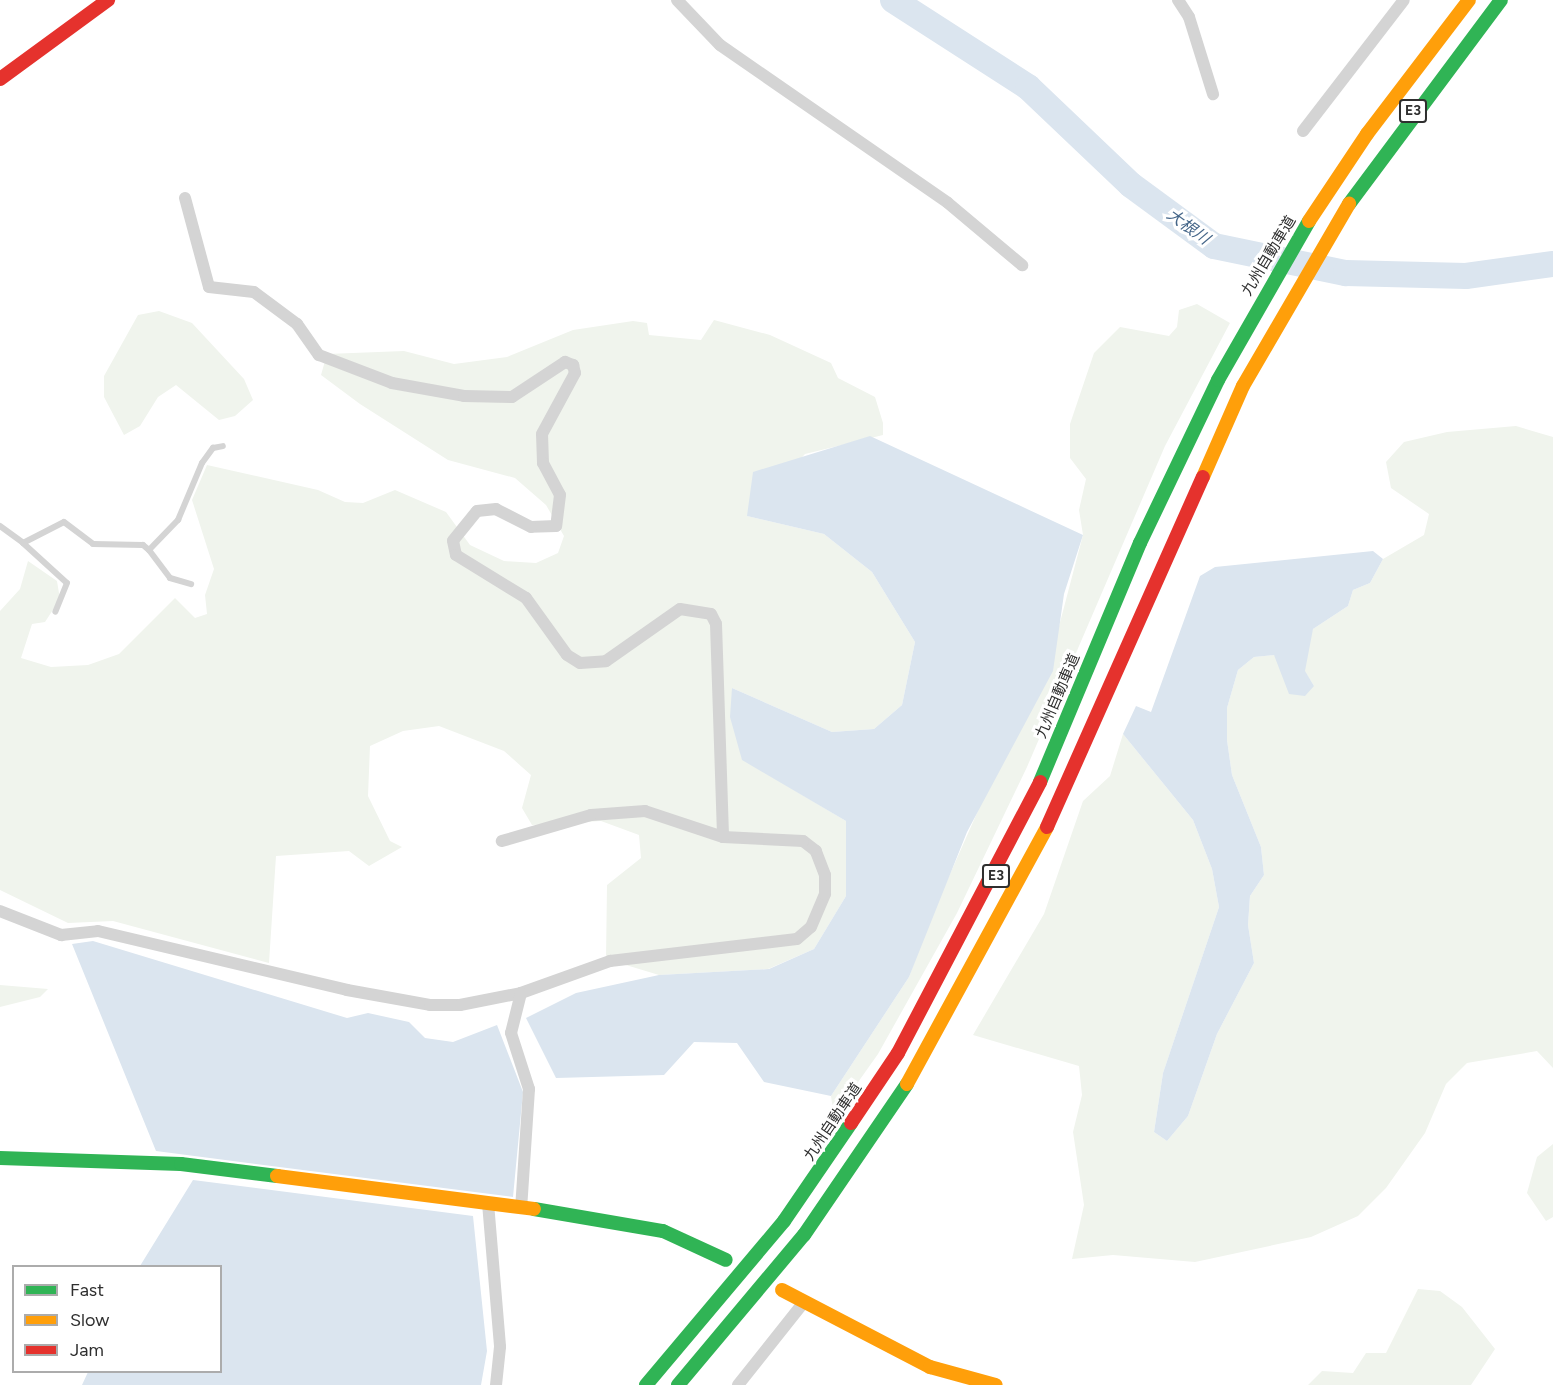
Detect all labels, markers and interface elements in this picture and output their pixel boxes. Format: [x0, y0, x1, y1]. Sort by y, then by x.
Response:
road number: E3 [1398, 100, 1428, 122]
water label: 大根川 [1163, 205, 1213, 249]
street label: 九州自動車道 [1238, 213, 1300, 299]
street label: 九州自動車道 [1032, 651, 1084, 741]
road number: E3 [981, 865, 1011, 887]
street label: 九州自動車道 [800, 1080, 866, 1164]
legend [12, 1265, 222, 1373]
text: Fast [70, 1279, 104, 1301]
text: Slow [70, 1309, 109, 1331]
text: Jam [70, 1339, 104, 1361]

